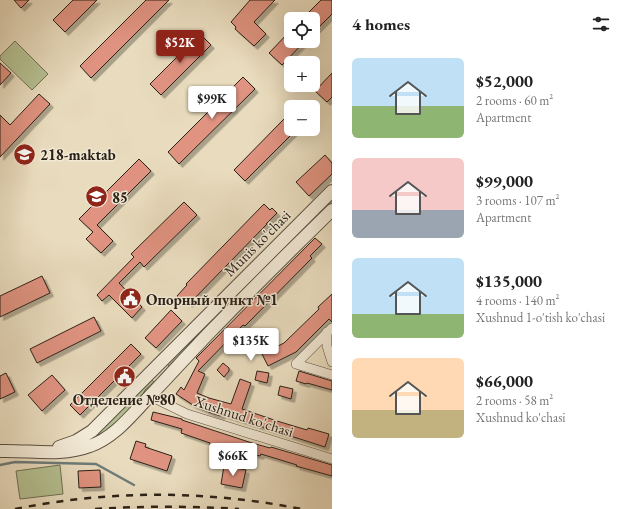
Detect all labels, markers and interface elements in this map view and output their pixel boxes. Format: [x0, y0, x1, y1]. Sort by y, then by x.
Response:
map controls [284, 12, 320, 136]
button: locate [284, 12, 320, 48]
text: 4 homes [352, 13, 410, 35]
icon: filters [590, 13, 612, 35]
pin: $52K [156, 30, 204, 64]
text: $52K [165, 34, 195, 51]
button: + [284, 56, 320, 92]
text: $52,000 [476, 70, 533, 92]
icon: home [384, 74, 432, 122]
pin: $99K [188, 86, 236, 120]
text: $99K [197, 90, 227, 107]
text: 2 rooms · 60 m² [476, 92, 553, 109]
button: − [284, 100, 320, 136]
text: Apartment [476, 109, 531, 126]
school or university icon: 218-maktab [11, 141, 37, 167]
place label: 218-maktab [40, 145, 116, 164]
text: $99,000 [476, 170, 533, 192]
icon: home [384, 174, 432, 222]
school or university icon: 85 [83, 184, 109, 210]
place label: 85 [112, 188, 128, 207]
text: 3 rooms · 107 m² [476, 192, 560, 209]
street label: Munis ko'chasi [220, 205, 295, 280]
text: Apartment [476, 209, 531, 226]
text: $135,000 [476, 270, 542, 292]
icon: home [384, 274, 432, 322]
public building icon: Опорный пункт №1 [118, 286, 144, 312]
place label: Опорный пункт №1 [146, 290, 278, 309]
text: 4 rooms · 140 m² [476, 292, 560, 309]
text: Xushnud 1-o'tish ko'chasi [476, 309, 605, 326]
pin: $135K [223, 328, 279, 362]
text: $135K [233, 332, 269, 349]
public building icon: Отделение №80 [111, 363, 137, 389]
text: $66,000 [476, 370, 533, 392]
icon: home [384, 374, 432, 422]
place label: Отделение №80 [73, 390, 175, 409]
street label: Xushnud ko'chasi [191, 391, 296, 441]
text: 2 rooms · 58 m² [476, 392, 553, 409]
text: Xushnud ko'chasi [476, 409, 566, 426]
pin: $66K [209, 443, 257, 477]
text: $66K [218, 447, 248, 464]

